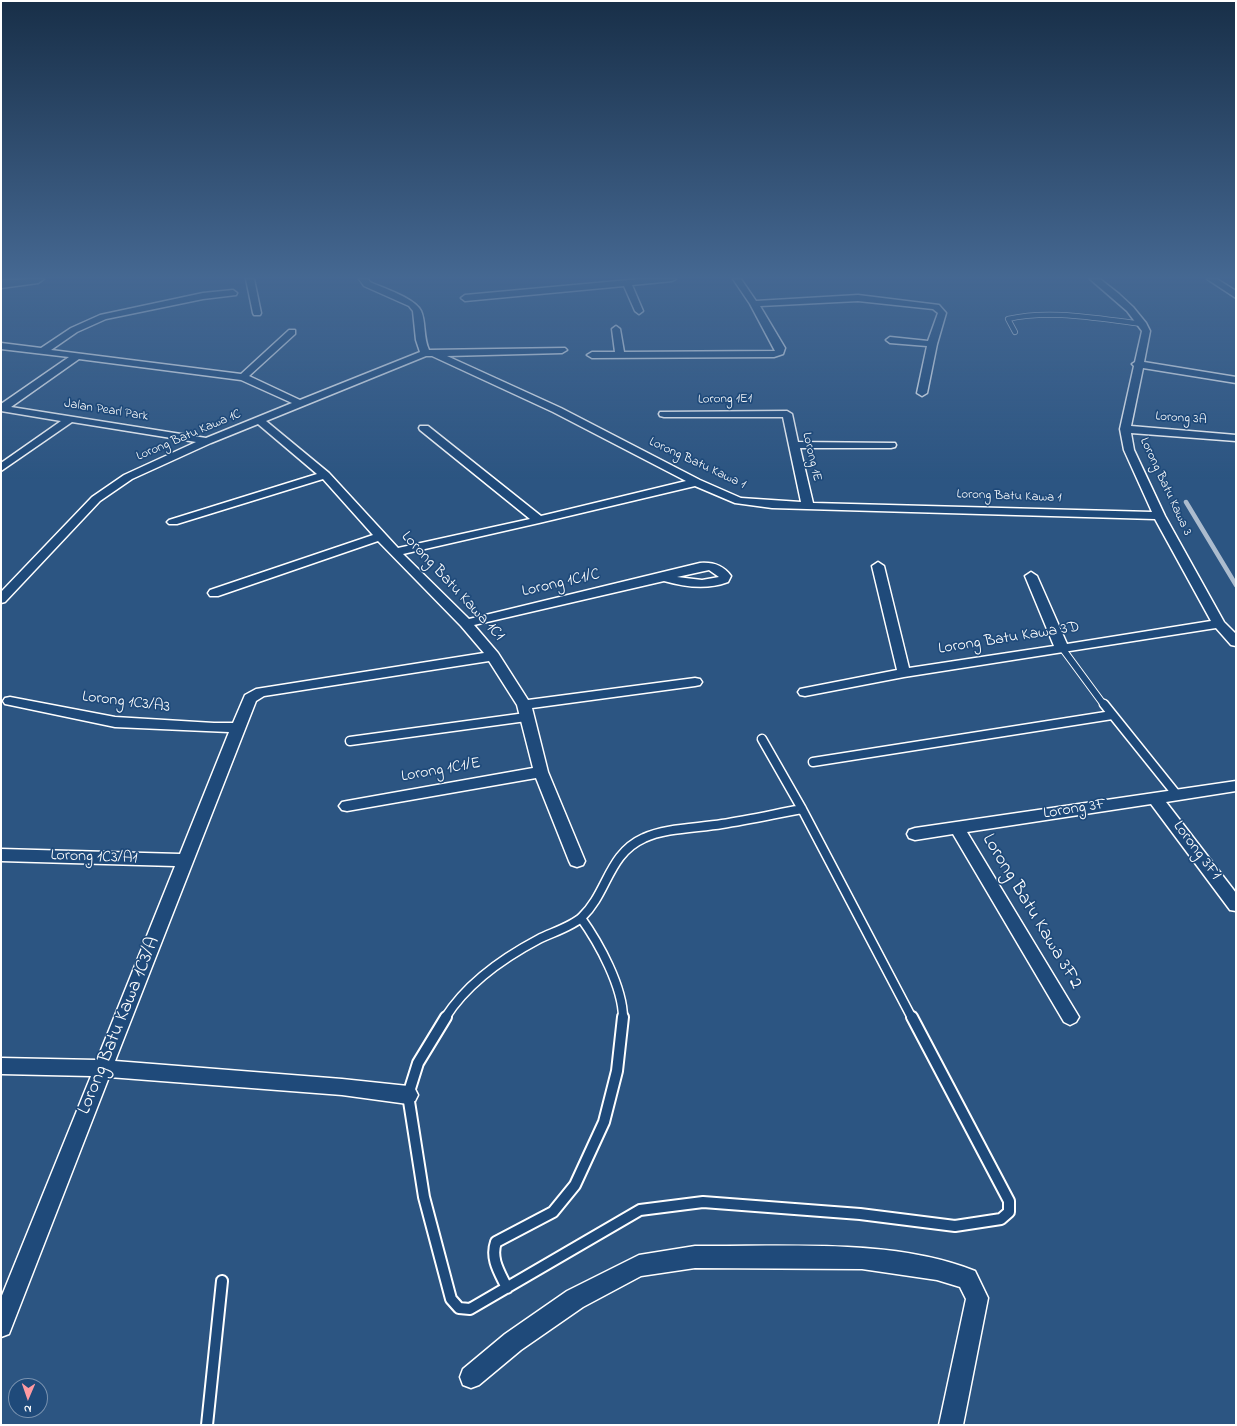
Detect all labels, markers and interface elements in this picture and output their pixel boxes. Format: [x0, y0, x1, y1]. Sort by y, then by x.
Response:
street label: Lorong 1E1 [698, 392, 752, 408]
street label: Jalan Pearl Park [63, 397, 149, 425]
street label: Lorong Batu Kawa 1C [134, 407, 244, 465]
street label: Lorong 3A [1155, 409, 1207, 429]
street label: Lorong 1E [798, 431, 824, 483]
street label: Lorong Batu Kawa 1 [646, 435, 748, 493]
street label: Lorong Batu Kawa 3 [1136, 436, 1194, 538]
street label: Lorong Batu Kawa 1 [956, 487, 1062, 507]
street label: Lorong Batu Kawa 1C1 [396, 528, 508, 646]
street label: Lorong 1C1/C [520, 566, 602, 602]
street label: Lorong Batu Kawa 3D [937, 618, 1081, 660]
street label: Lorong 1C3/A3 [81, 688, 171, 718]
street label: Lorong 1C1/E [400, 755, 482, 787]
street label: Lorong 3F [1042, 796, 1108, 824]
street label: Lorong 3F1 [1168, 818, 1224, 884]
street label: Lorong Batu Kawa 3F2 [976, 830, 1086, 994]
street label: Lorong 1C3/A1 [50, 847, 138, 869]
street label: Lorong Batu Kawa 1C3/A [74, 934, 166, 1118]
north arrow [8, 1378, 48, 1418]
text: N [24, 1401, 32, 1417]

